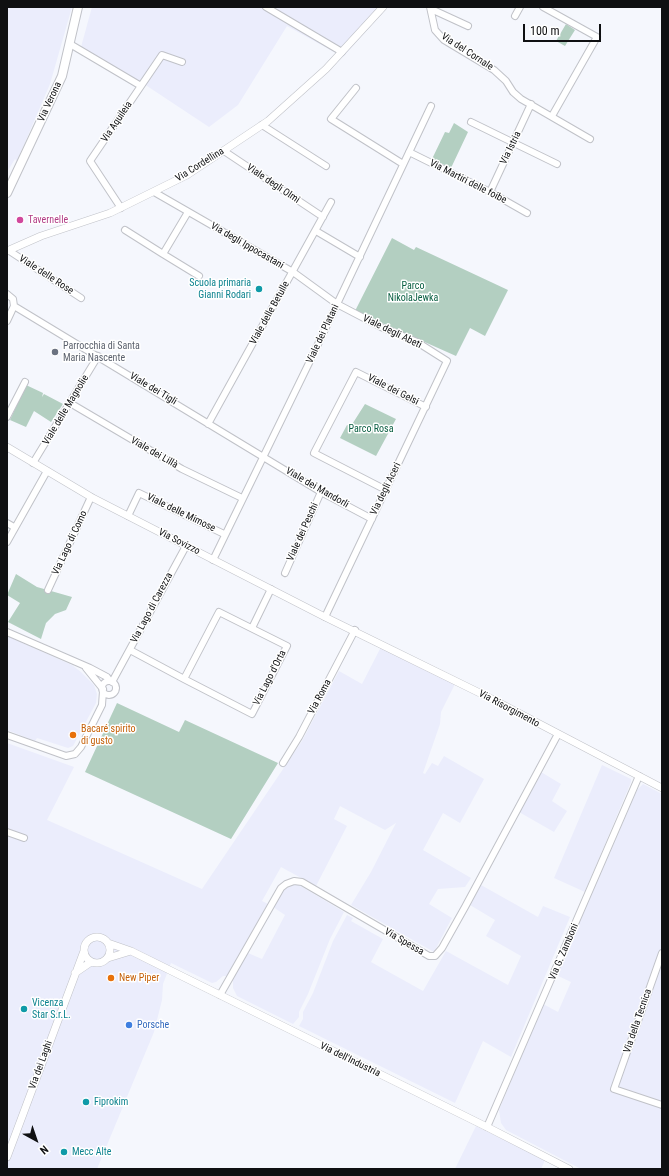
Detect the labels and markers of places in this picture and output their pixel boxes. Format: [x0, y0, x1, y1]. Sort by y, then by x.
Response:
place label: Tavernelle [28, 214, 68, 226]
marker: Tavernelle [15, 215, 25, 225]
place label: Scuola primaria Gianni Rodari [189, 277, 251, 300]
marker: Scuola primaria Gianni Rodari [254, 284, 264, 294]
place label: Parrocchia di Santa Maria Nascente [63, 340, 140, 364]
marker: Parrocchia di Santa Maria Nascente [50, 347, 60, 357]
place label: Bacaré spirito di gusto [81, 723, 136, 746]
marker: Bacaré spirito di gusto [68, 730, 78, 740]
place label: New Piper [119, 972, 159, 984]
marker: New Piper [106, 973, 116, 983]
place label: Vicenza Star S.r.L. [32, 997, 71, 1020]
marker: Vicenza Star S.r.L. [19, 1004, 29, 1014]
place label: Porsche [137, 1019, 169, 1031]
marker: Porsche [124, 1020, 134, 1030]
place label: Fiprokim [94, 1096, 128, 1108]
marker: Fiprokim [81, 1097, 91, 1107]
place label: Mecc Alte [72, 1146, 111, 1158]
marker: Mecc Alte [59, 1147, 69, 1157]

